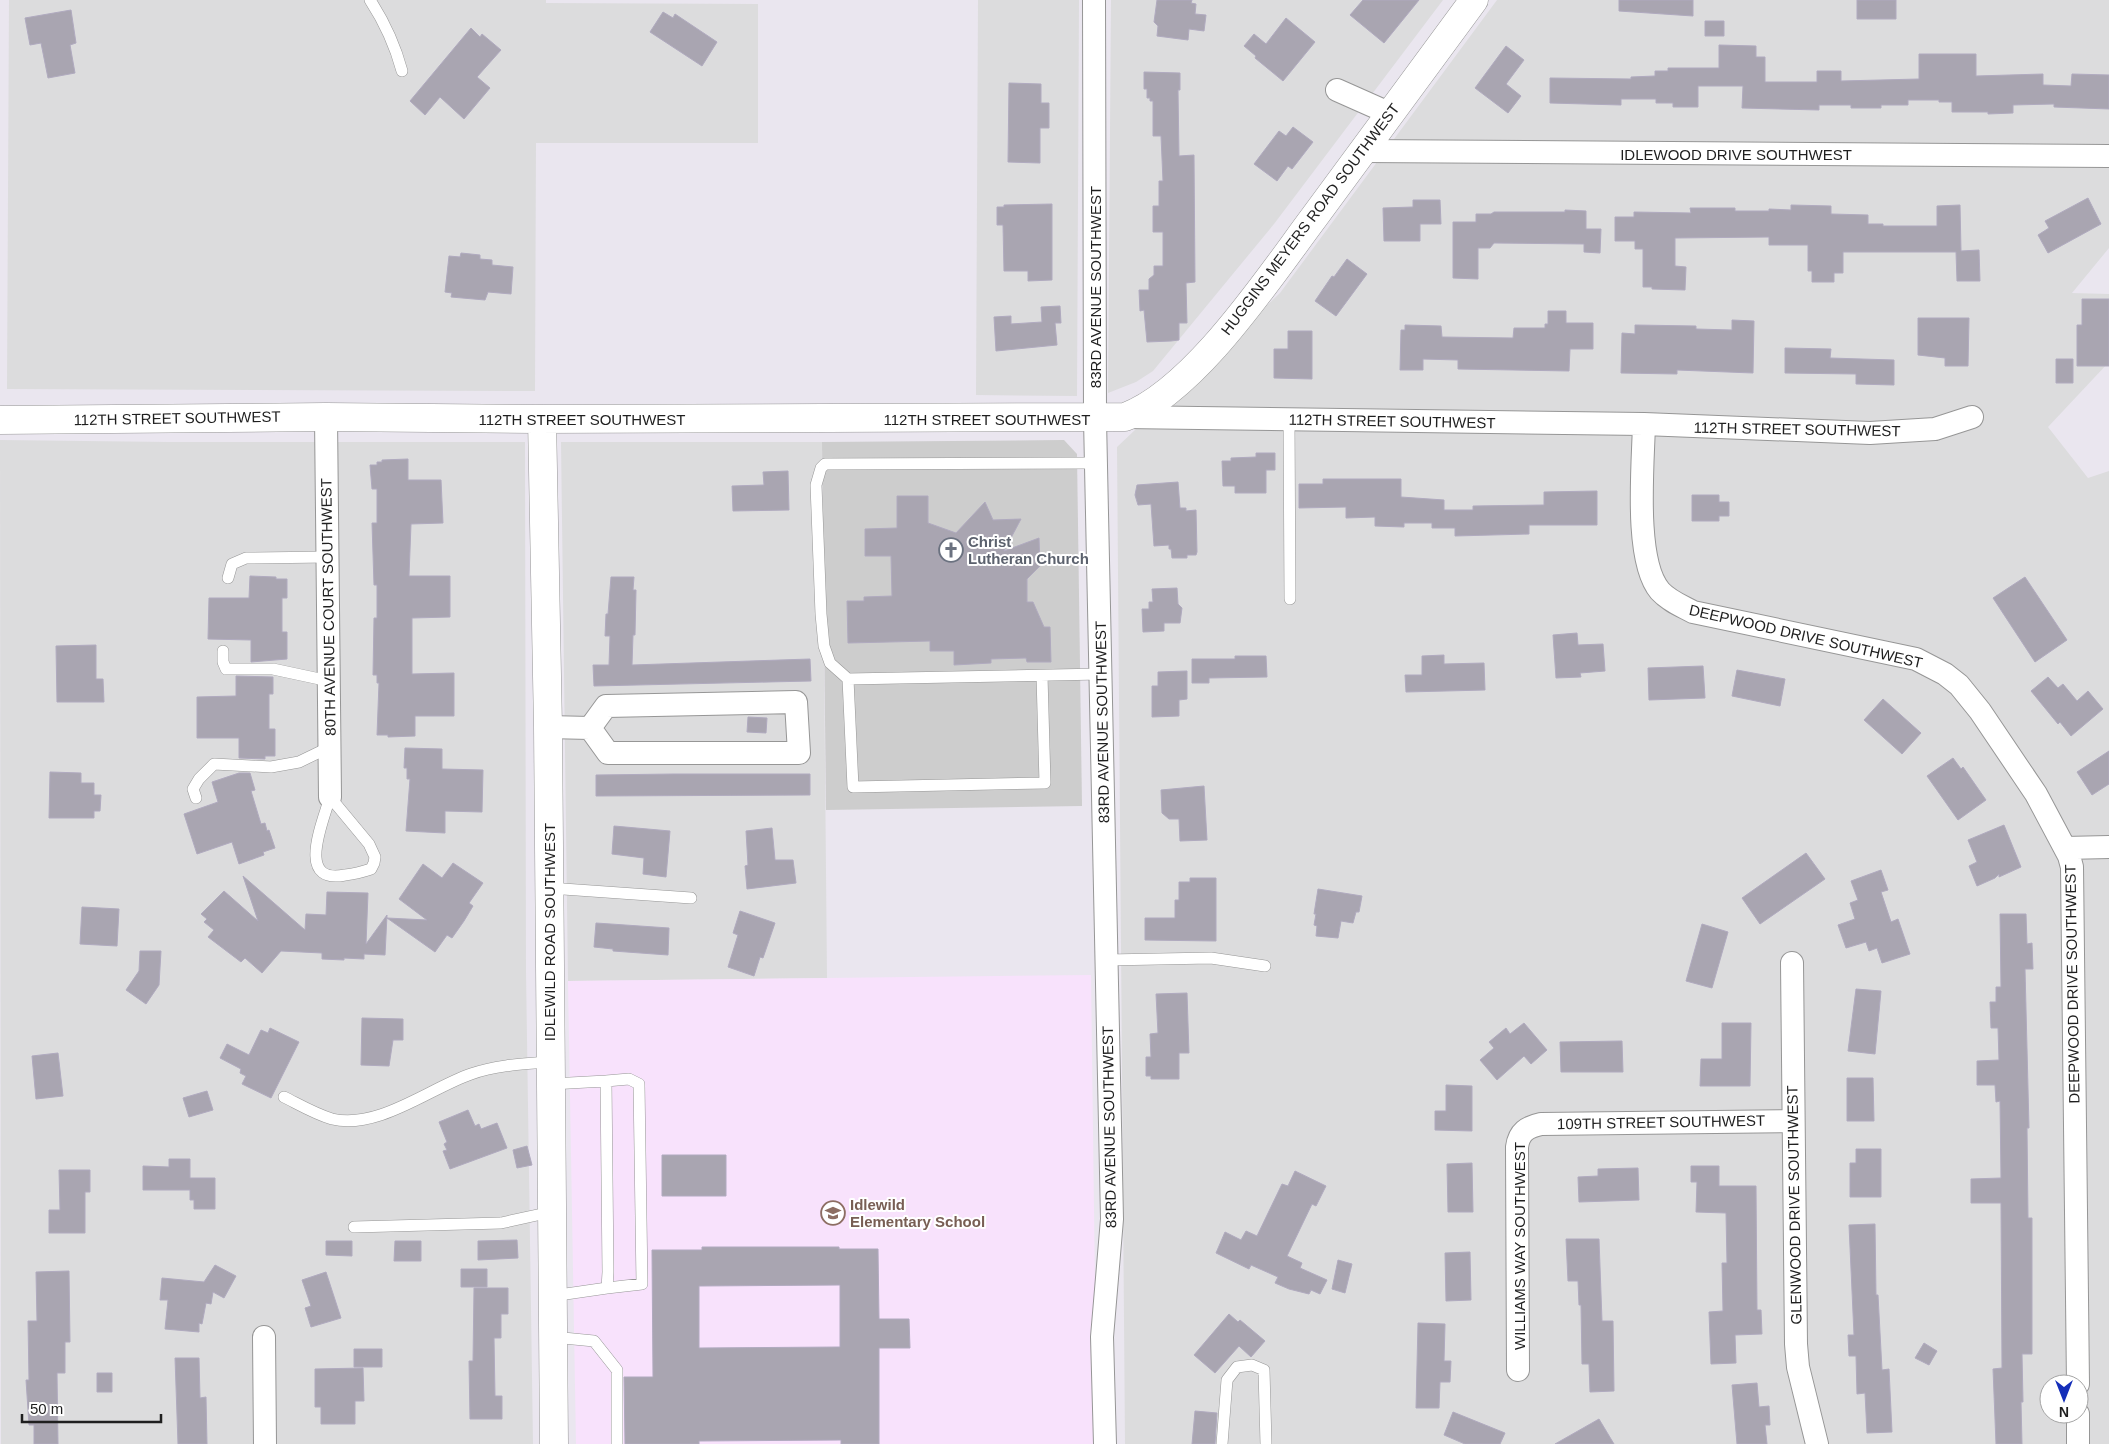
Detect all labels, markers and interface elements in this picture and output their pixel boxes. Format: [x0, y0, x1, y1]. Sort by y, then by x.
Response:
street label: HUGGINS MEYERS ROAD SOUTHWEST [1217, 100, 1403, 338]
street label: IDLEWOOD DRIVE SOUTHWEST [1620, 146, 1852, 163]
street label: 83RD AVENUE SOUTHWEST [1087, 186, 1104, 388]
street label: 112TH STREET SOUTHWEST [73, 408, 281, 428]
street label: 112TH STREET SOUTHWEST [479, 411, 685, 428]
street label: 112TH STREET SOUTHWEST [884, 411, 1090, 428]
street label: 112TH STREET SOUTHWEST [1288, 411, 1496, 431]
street label: 112TH STREET SOUTHWEST [1693, 419, 1901, 439]
street label: 80TH AVENUE COURT SOUTHWEST [317, 478, 339, 736]
place label: Christ Lutheran Church [968, 533, 1089, 567]
church icon: Christ Lutheran Church [938, 537, 964, 563]
street label: DEEPWOOD DRIVE SOUTHWEST [1688, 601, 1924, 671]
street label: 83RD AVENUE SOUTHWEST [1092, 621, 1112, 823]
street label: IDLEWILD ROAD SOUTHWEST [541, 823, 558, 1041]
street label: DEEPWOOD DRIVE SOUTHWEST [2061, 864, 2083, 1104]
street label: 83RD AVENUE SOUTHWEST [1099, 1026, 1119, 1228]
street label: GLENWOOD DRIVE SOUTHWEST [1783, 1085, 1805, 1325]
street label: 109TH STREET SOUTHWEST [1557, 1112, 1765, 1132]
street label: WILLIAMS WAY SOUTHWEST [1511, 1142, 1528, 1350]
place label: Idlewild Elementary School [850, 1196, 985, 1230]
school or university icon: Idlewild Elementary School [820, 1200, 846, 1226]
north arrow [2039, 1374, 2089, 1424]
scale bar [22, 1392, 161, 1424]
text: 50 m [30, 1400, 63, 1417]
text: N [2059, 1404, 2069, 1420]

